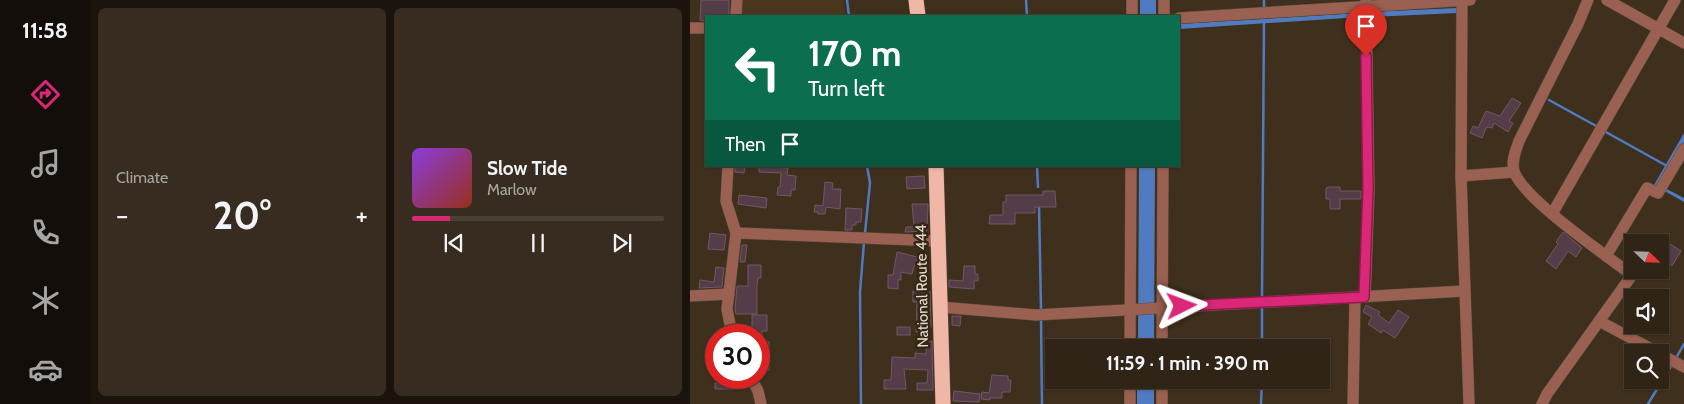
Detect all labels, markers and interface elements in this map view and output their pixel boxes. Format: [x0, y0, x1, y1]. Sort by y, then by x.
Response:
pin [1345, 5, 1387, 56]
icon: arrive [1352, 12, 1380, 40]
text: 11:58 [22, 17, 68, 44]
text: 170 m [808, 32, 901, 75]
icon: left [725, 35, 790, 100]
text: Turn left [808, 75, 885, 102]
icon: directions [28, 77, 63, 112]
icon: arrive [776, 130, 804, 158]
text: Then [725, 133, 766, 156]
icon: music [28, 146, 63, 181]
text: Slow Tide [487, 157, 567, 180]
text: Climate [116, 168, 168, 187]
text: Marlow [487, 180, 537, 199]
text: 20° [213, 192, 271, 239]
text: − [116, 198, 128, 232]
text: + [356, 198, 368, 232]
icon: phone [28, 215, 63, 250]
street label: National Route 444 [912, 224, 932, 348]
icon: previous [440, 229, 468, 257]
icon: pause [524, 229, 552, 257]
icon: next [608, 229, 636, 257]
north arrow [1624, 234, 1669, 279]
map controls [1624, 234, 1669, 389]
position arrow [1155, 279, 1207, 331]
icon: climate [28, 283, 63, 318]
button: sound [1624, 289, 1669, 334]
speed limit sign: 30 [705, 324, 770, 389]
button: search [1624, 344, 1669, 389]
icon: car [28, 352, 63, 387]
text: 11:59 · 1 min · 390 m [1106, 352, 1269, 375]

